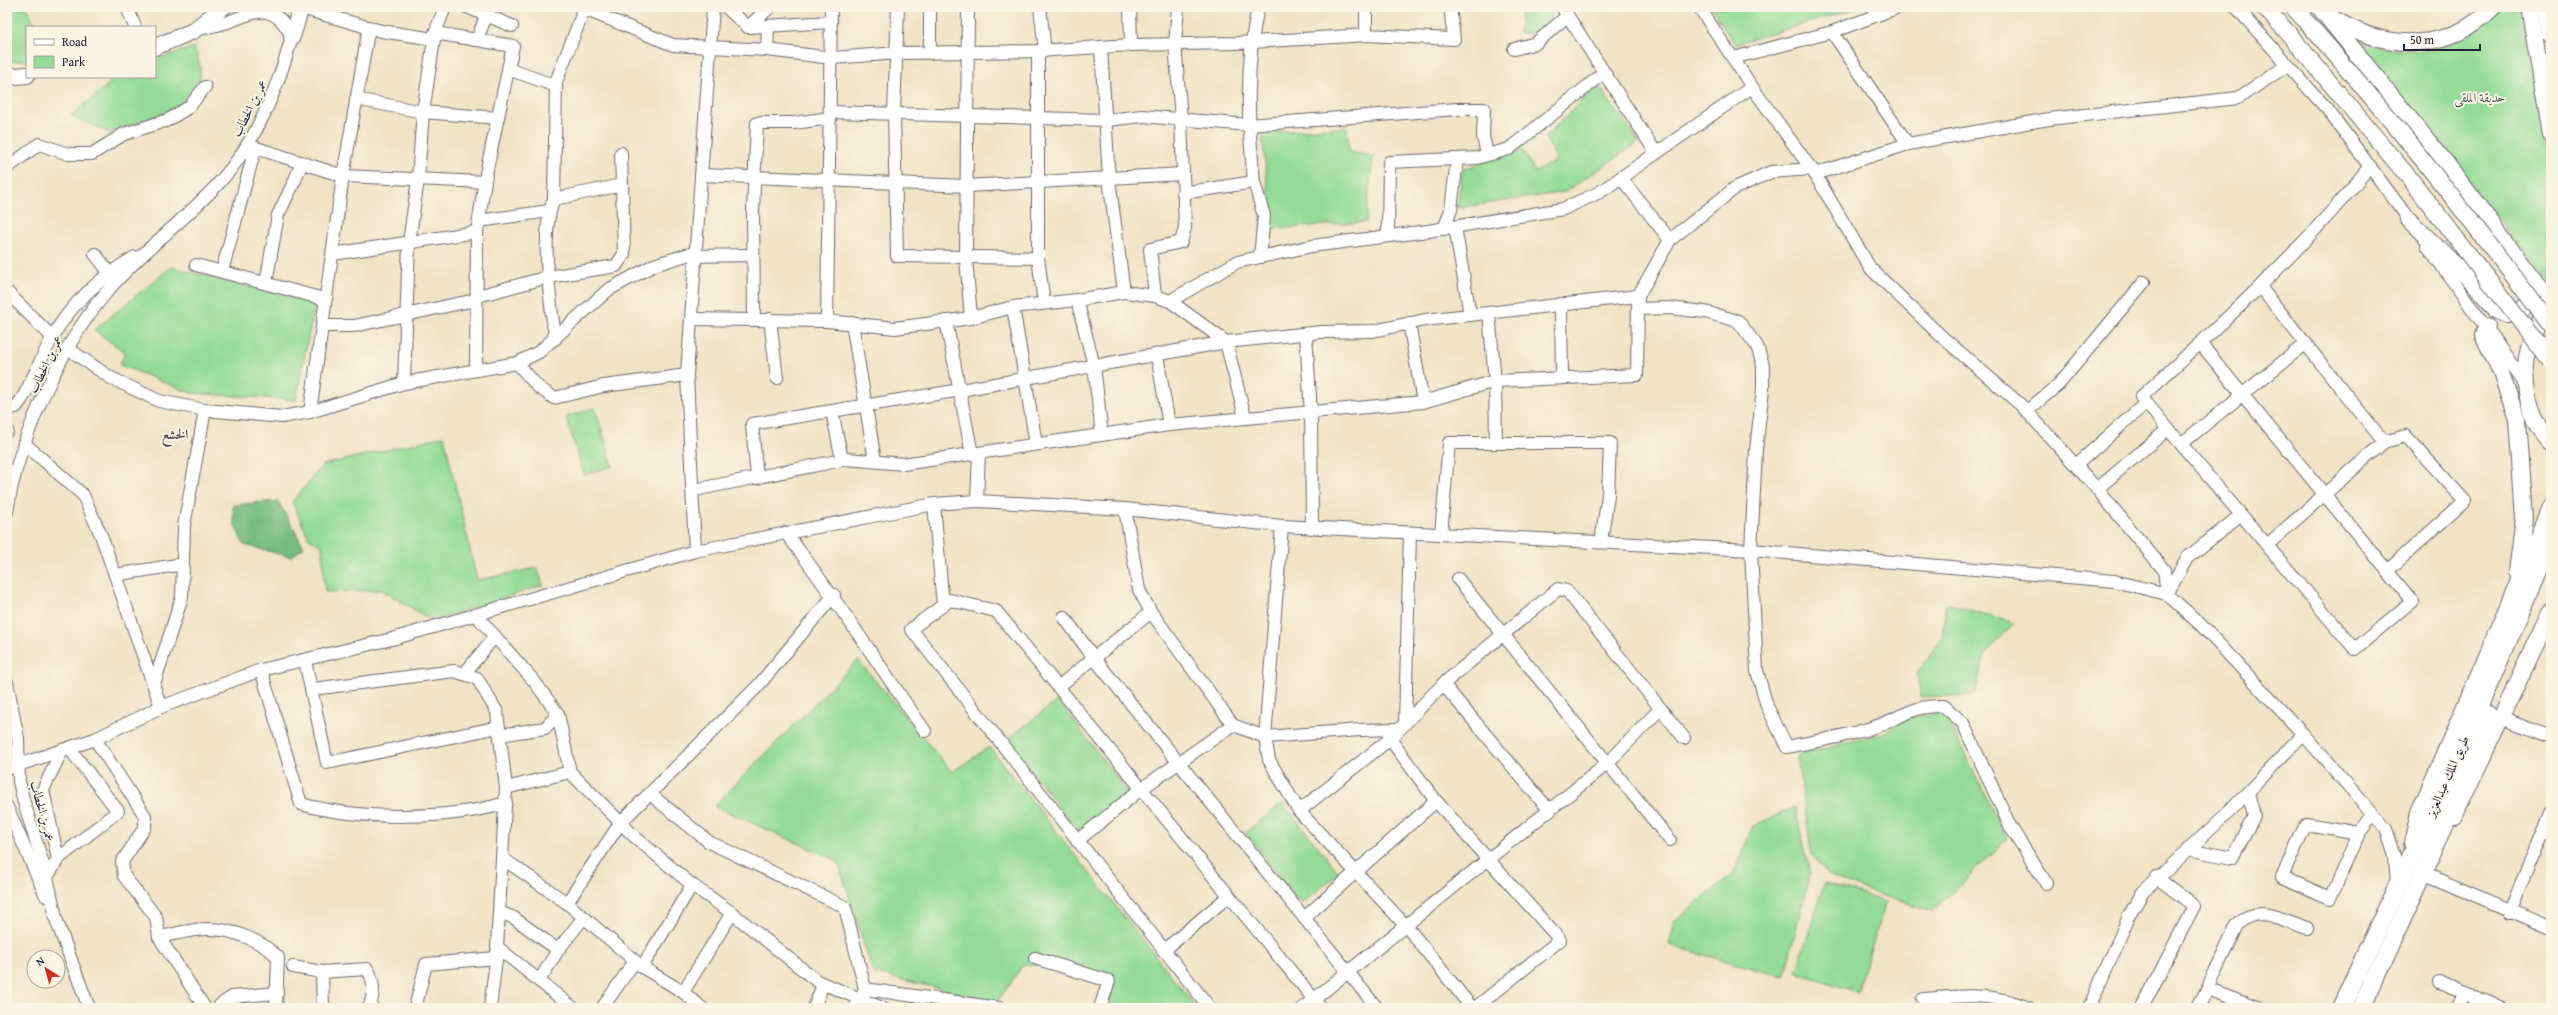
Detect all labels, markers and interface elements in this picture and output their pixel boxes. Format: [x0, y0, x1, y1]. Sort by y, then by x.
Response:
legend [26, 26, 156, 78]
scale bar [2404, 26, 2480, 52]
text: 50 m [2410, 31, 2434, 48]
text: Road [62, 33, 88, 50]
text: Park [62, 53, 86, 70]
street label: عمر بن الخطاب [227, 76, 272, 140]
park label: حديقة الملقى [2455, 88, 2506, 108]
street label: عمر بن الخطاب [23, 332, 68, 396]
district label: الخشع [162, 424, 188, 447]
street label: طريق الملك عبدالعزيز [2420, 733, 2474, 822]
street label: عمر بن الخطاب [25, 779, 60, 844]
north arrow [26, 949, 66, 989]
text: N [32, 952, 48, 970]

